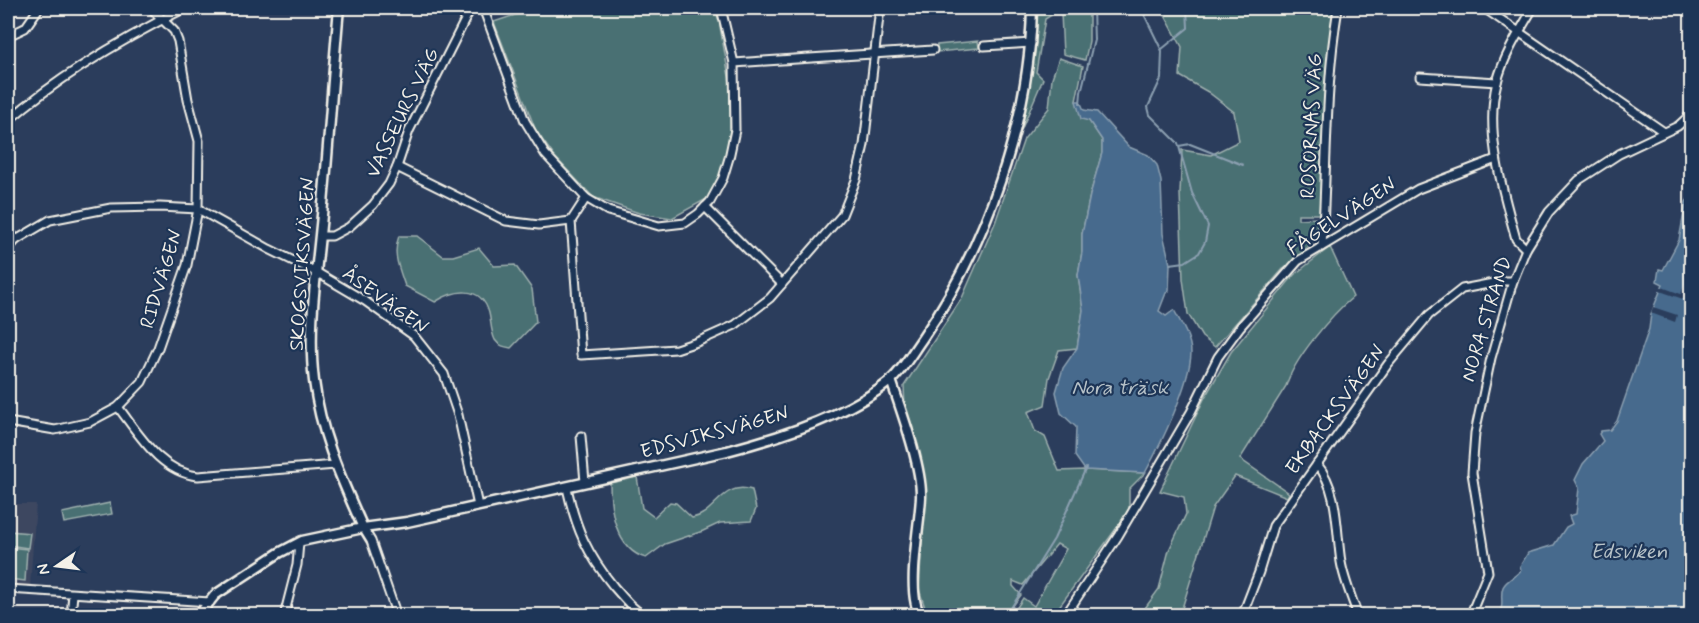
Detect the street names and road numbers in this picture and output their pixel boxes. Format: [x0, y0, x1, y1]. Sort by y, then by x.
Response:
street label: VASSEURS VÄG [360, 43, 446, 183]
street label: ROSORNAS VÄG [1295, 53, 1329, 199]
street label: FÅGELVÄGEN [1282, 171, 1402, 263]
street label: SKOGSVIKSVÄGEN [283, 176, 323, 352]
street label: RIDVÄGEN [134, 226, 190, 332]
street label: NORA STRAND [1455, 253, 1519, 385]
street label: ÅSEVÄGEN [336, 261, 434, 341]
street label: EKBACKSVÄGEN [1280, 339, 1392, 481]
street label: EDSVIKSVÄGEN [637, 400, 793, 466]

